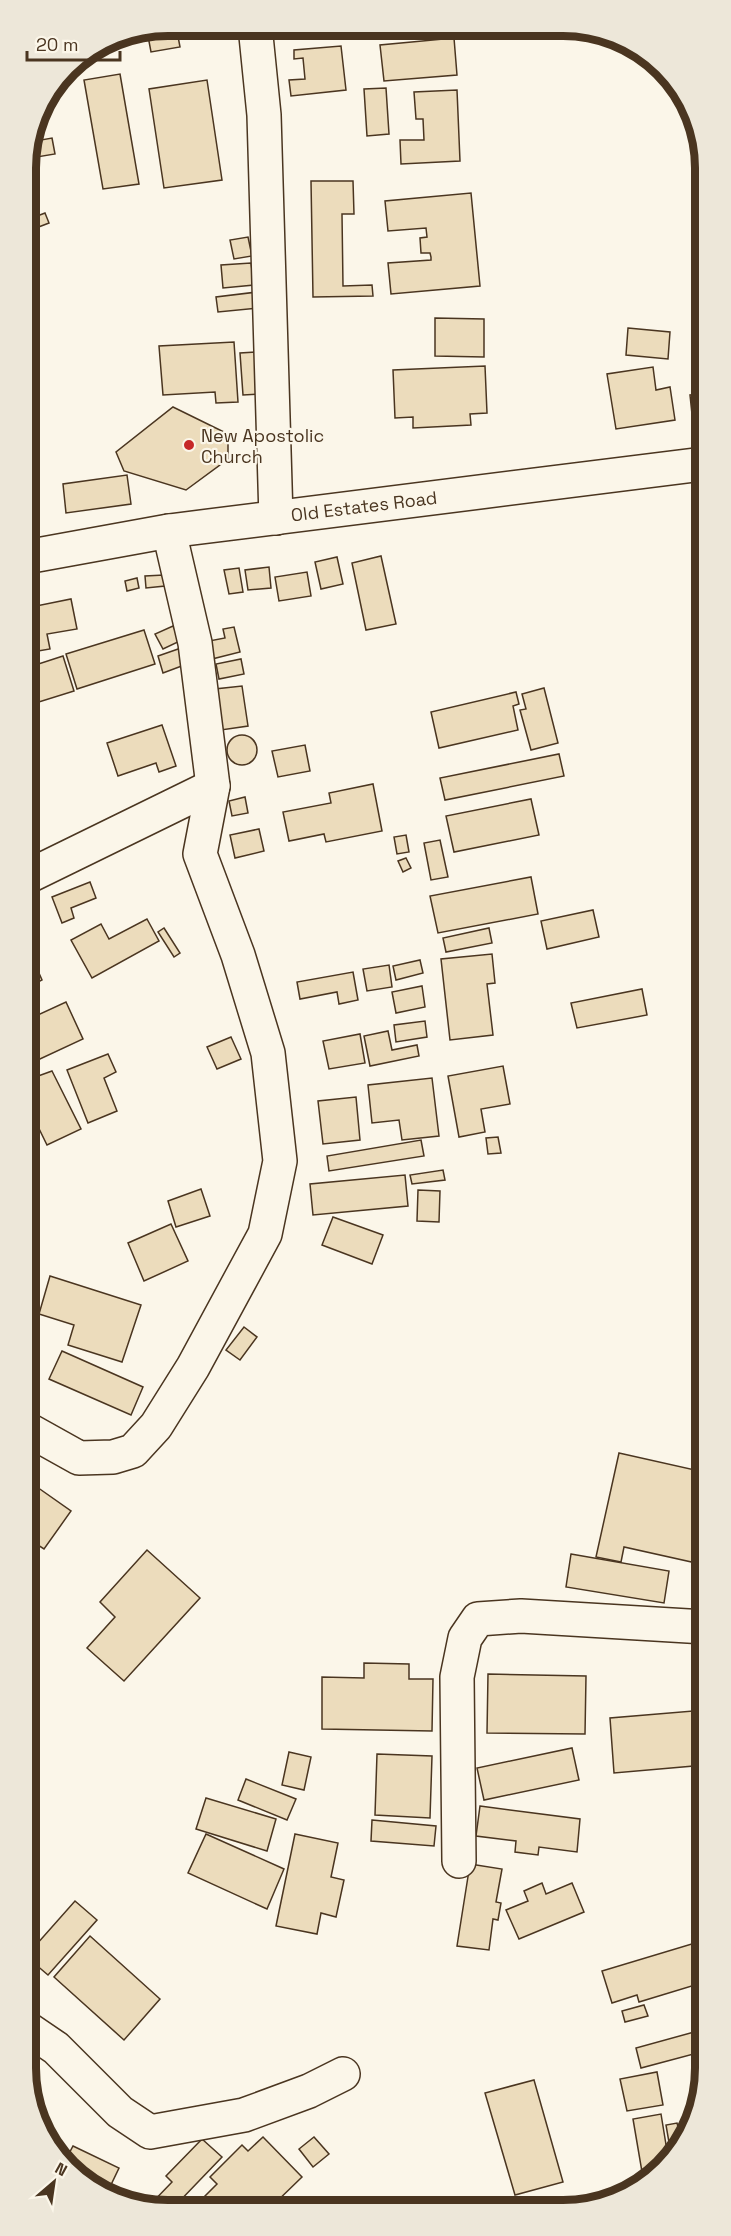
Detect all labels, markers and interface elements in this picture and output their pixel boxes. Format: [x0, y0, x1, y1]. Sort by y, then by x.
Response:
scale bar [27, 24, 120, 62]
text: 20 m [36, 33, 79, 56]
place label: New Apostolic Church [201, 424, 324, 468]
marker: New Apostolic Church [182, 438, 196, 452]
street label: Old Estates Road [290, 486, 438, 526]
north arrow [24, 2152, 84, 2212]
text: N [51, 2158, 71, 2181]

